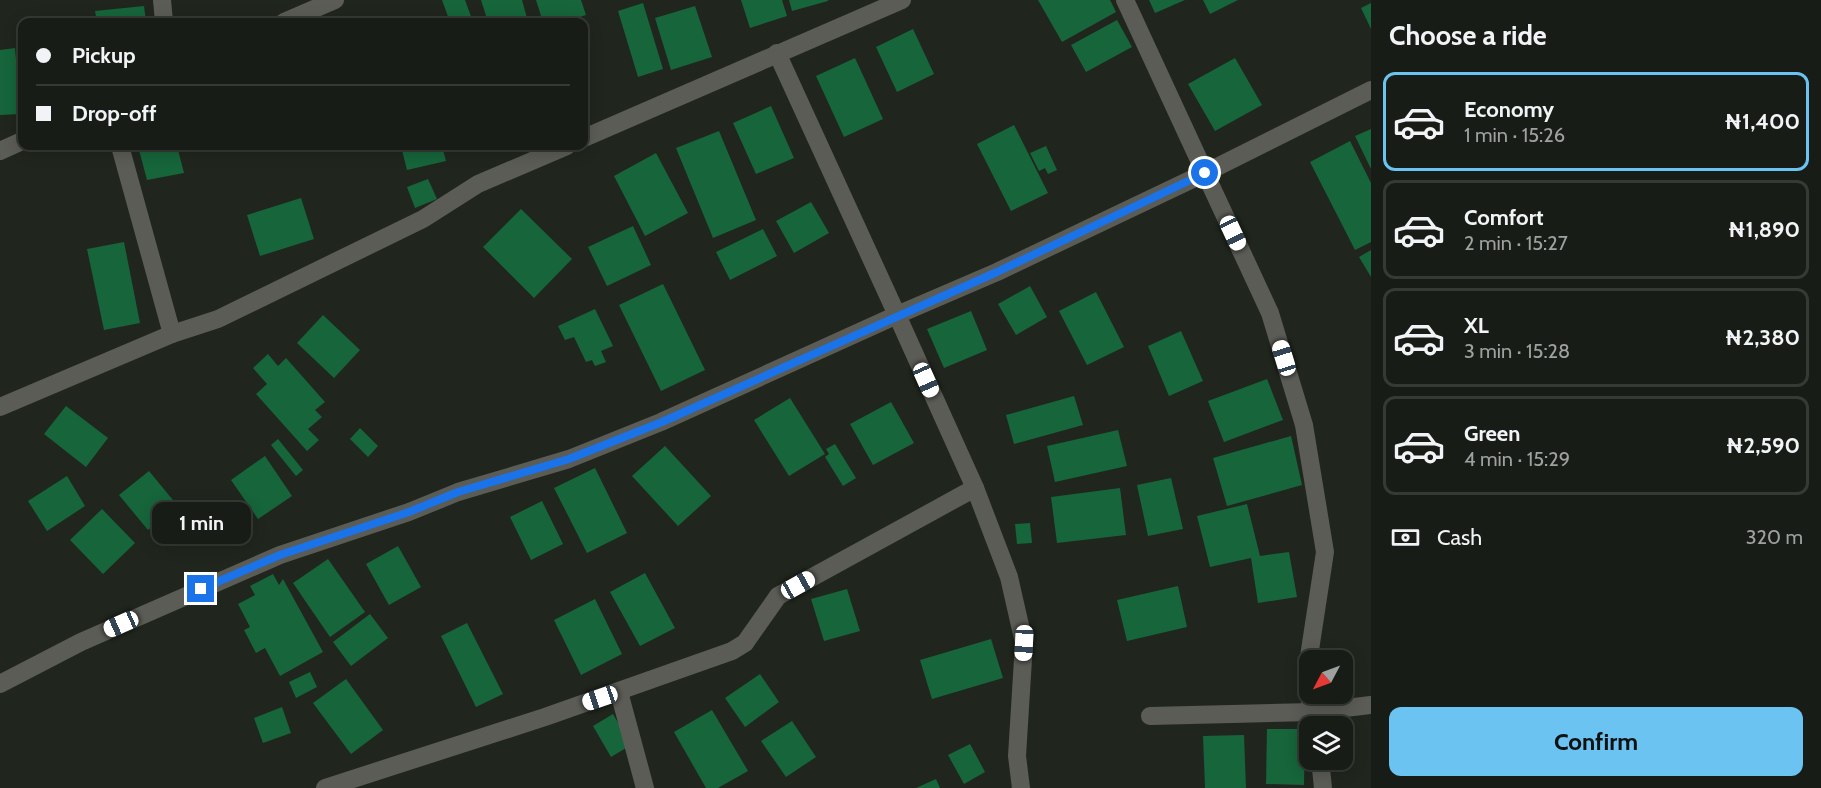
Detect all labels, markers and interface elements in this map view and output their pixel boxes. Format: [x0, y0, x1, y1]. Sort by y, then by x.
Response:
text: Choose a ride [1389, 19, 1547, 52]
text: Pickup [72, 42, 136, 69]
icon: car [1392, 95, 1446, 149]
text: Economy [1464, 96, 1554, 123]
text: Drop-off [72, 100, 156, 127]
text: ₦1,400 [1724, 108, 1800, 135]
text: 1 min · 15:26 [1464, 123, 1565, 147]
route start [1191, 159, 1218, 186]
icon: car [1392, 203, 1446, 257]
text: Comfort [1464, 204, 1543, 231]
car [1217, 213, 1249, 253]
text: ₦1,890 [1728, 216, 1800, 243]
text: 2 min · 15:27 [1464, 231, 1568, 255]
icon: car [1392, 311, 1446, 365]
text: XL [1464, 312, 1489, 339]
text: ₦2,380 [1725, 324, 1800, 351]
car [1270, 338, 1298, 378]
text: 3 min · 15:28 [1464, 339, 1570, 363]
car [910, 360, 942, 400]
icon: car [1392, 419, 1446, 473]
text: Green [1464, 420, 1520, 447]
text: ₦2,590 [1726, 432, 1800, 459]
text: 4 min · 15:29 [1464, 447, 1570, 471]
callout: 1 min [152, 502, 250, 544]
text: 1 min [179, 511, 224, 535]
icon: cash [1389, 521, 1422, 554]
text: Cash [1437, 524, 1482, 551]
text: 320 m [1746, 525, 1803, 549]
car [778, 568, 818, 602]
route end [187, 575, 214, 602]
car [101, 608, 141, 640]
car [1014, 625, 1034, 661]
north arrow [1299, 650, 1353, 704]
map controls [1299, 650, 1353, 770]
car [580, 684, 620, 712]
button: Confirm [1389, 707, 1803, 776]
button: layers [1299, 716, 1353, 770]

